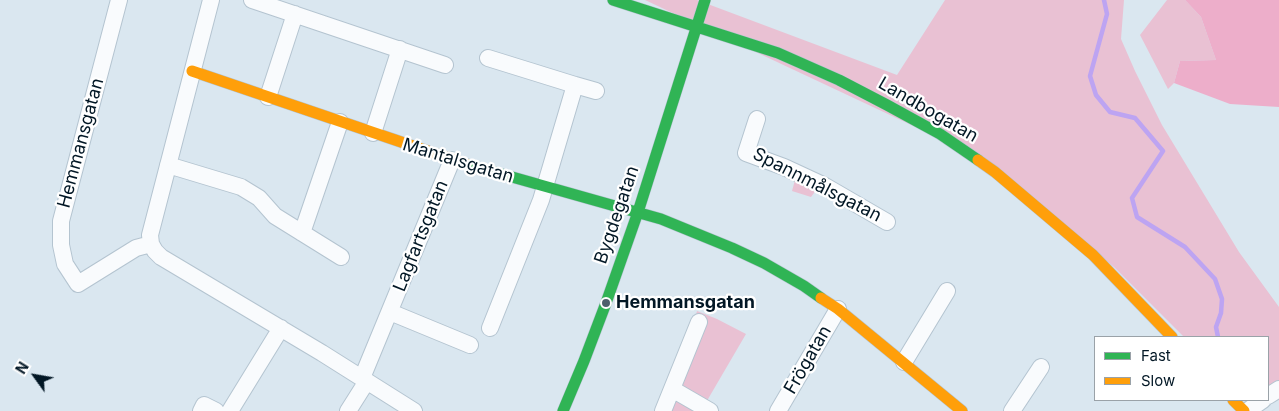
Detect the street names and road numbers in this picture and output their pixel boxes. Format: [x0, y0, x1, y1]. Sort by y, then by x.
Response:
street label: Landbogatan [874, 73, 982, 147]
street label: Hemmansgatan [53, 76, 109, 210]
street label: Mantalsgatan [400, 134, 516, 188]
street label: Spannmålsgatan [749, 143, 885, 227]
street label: Bygdegatan [590, 163, 644, 267]
street label: Lagfartsgatan [389, 177, 453, 295]
street label: Frögatan [780, 322, 836, 398]

